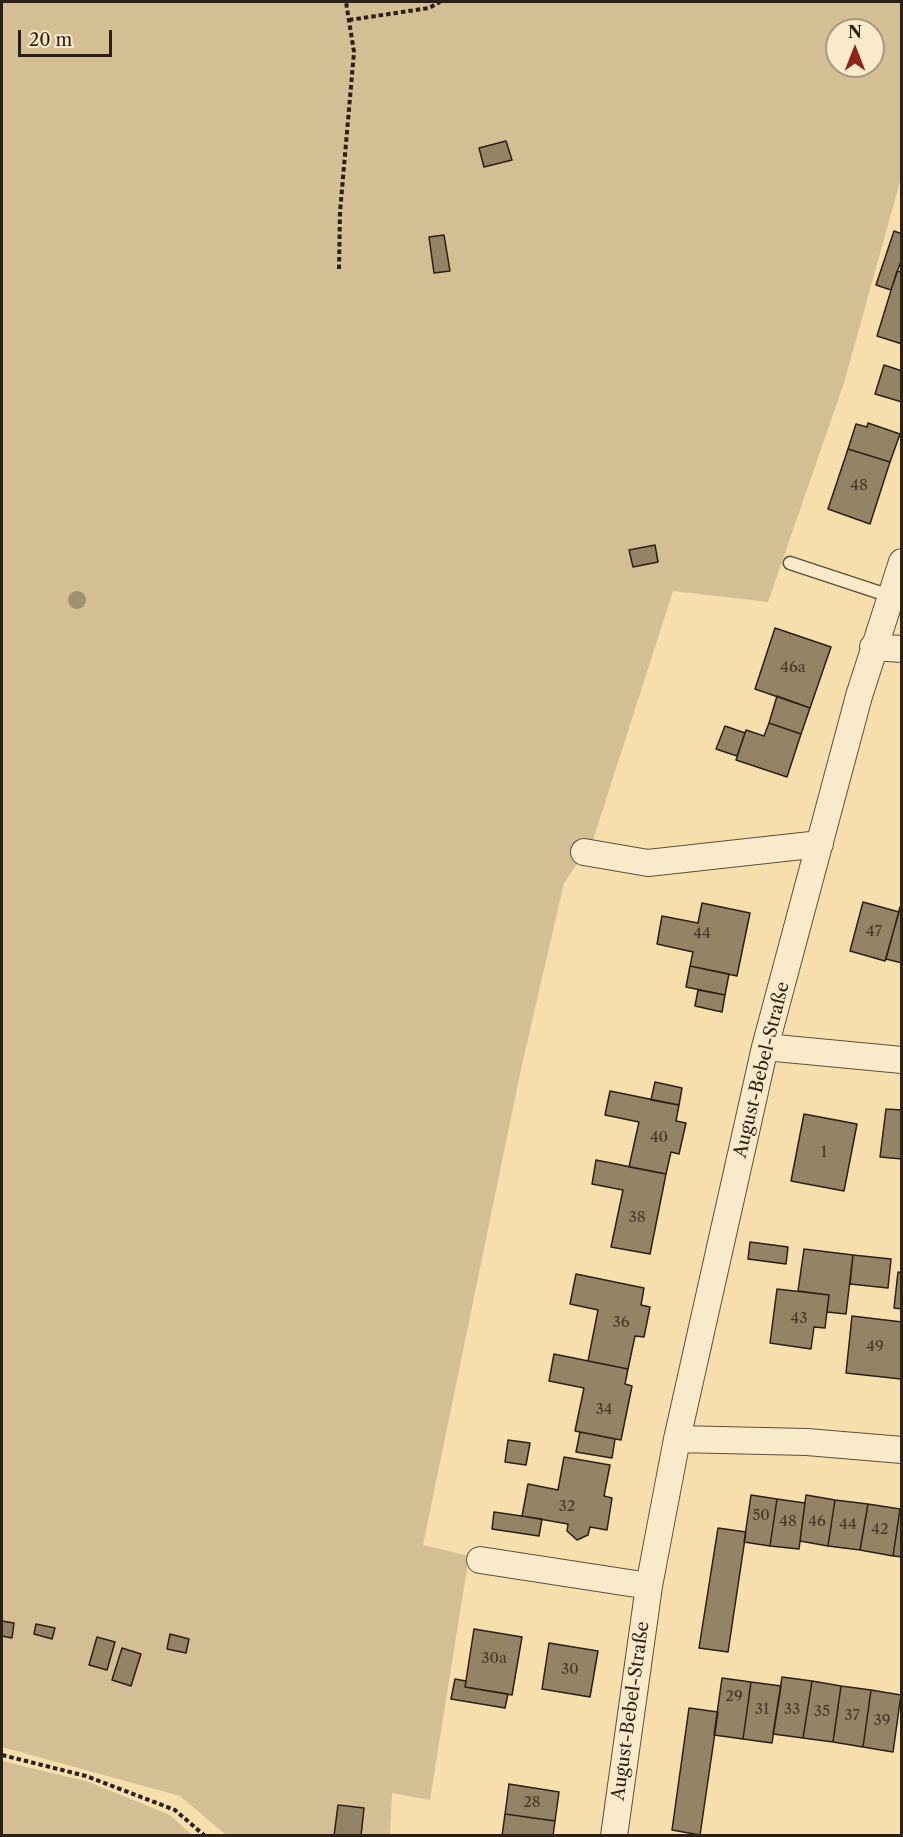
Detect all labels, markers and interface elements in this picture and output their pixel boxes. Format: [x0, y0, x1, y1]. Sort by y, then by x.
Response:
scale bar [21, 18, 116, 56]
north arrow [825, 18, 885, 78]
text: N [848, 22, 862, 42]
text: 20 m [29, 29, 72, 51]
house number: 48 [850, 477, 868, 495]
house number: 46a [780, 659, 806, 677]
house number: 47 [866, 923, 882, 941]
house number: 44 [693, 925, 711, 943]
street label: August-Bebel-Straße [730, 980, 794, 1160]
house number: 40 [650, 1129, 668, 1147]
house number: 1 [821, 1144, 827, 1162]
house number: 38 [628, 1209, 646, 1227]
house number: 43 [791, 1310, 807, 1328]
house number: 36 [612, 1314, 630, 1332]
house number: 49 [866, 1338, 884, 1356]
house number: 34 [596, 1401, 612, 1419]
house number: 32 [559, 1498, 575, 1516]
house number: 50 [752, 1507, 770, 1525]
house number: 48 [779, 1513, 797, 1531]
house number: 46 [808, 1513, 826, 1531]
house number: 44 [839, 1516, 857, 1534]
house number: 42 [871, 1521, 889, 1539]
street label: August-Bebel-Straße [608, 1620, 654, 1802]
house number: 30a [481, 1650, 507, 1668]
house number: 30 [561, 1661, 579, 1679]
house number: 29 [725, 1688, 743, 1706]
house number: 31 [755, 1701, 769, 1719]
house number: 33 [784, 1701, 800, 1719]
house number: 35 [814, 1703, 830, 1721]
house number: 37 [844, 1707, 860, 1725]
house number: 39 [873, 1712, 891, 1730]
house number: 28 [523, 1794, 541, 1812]

